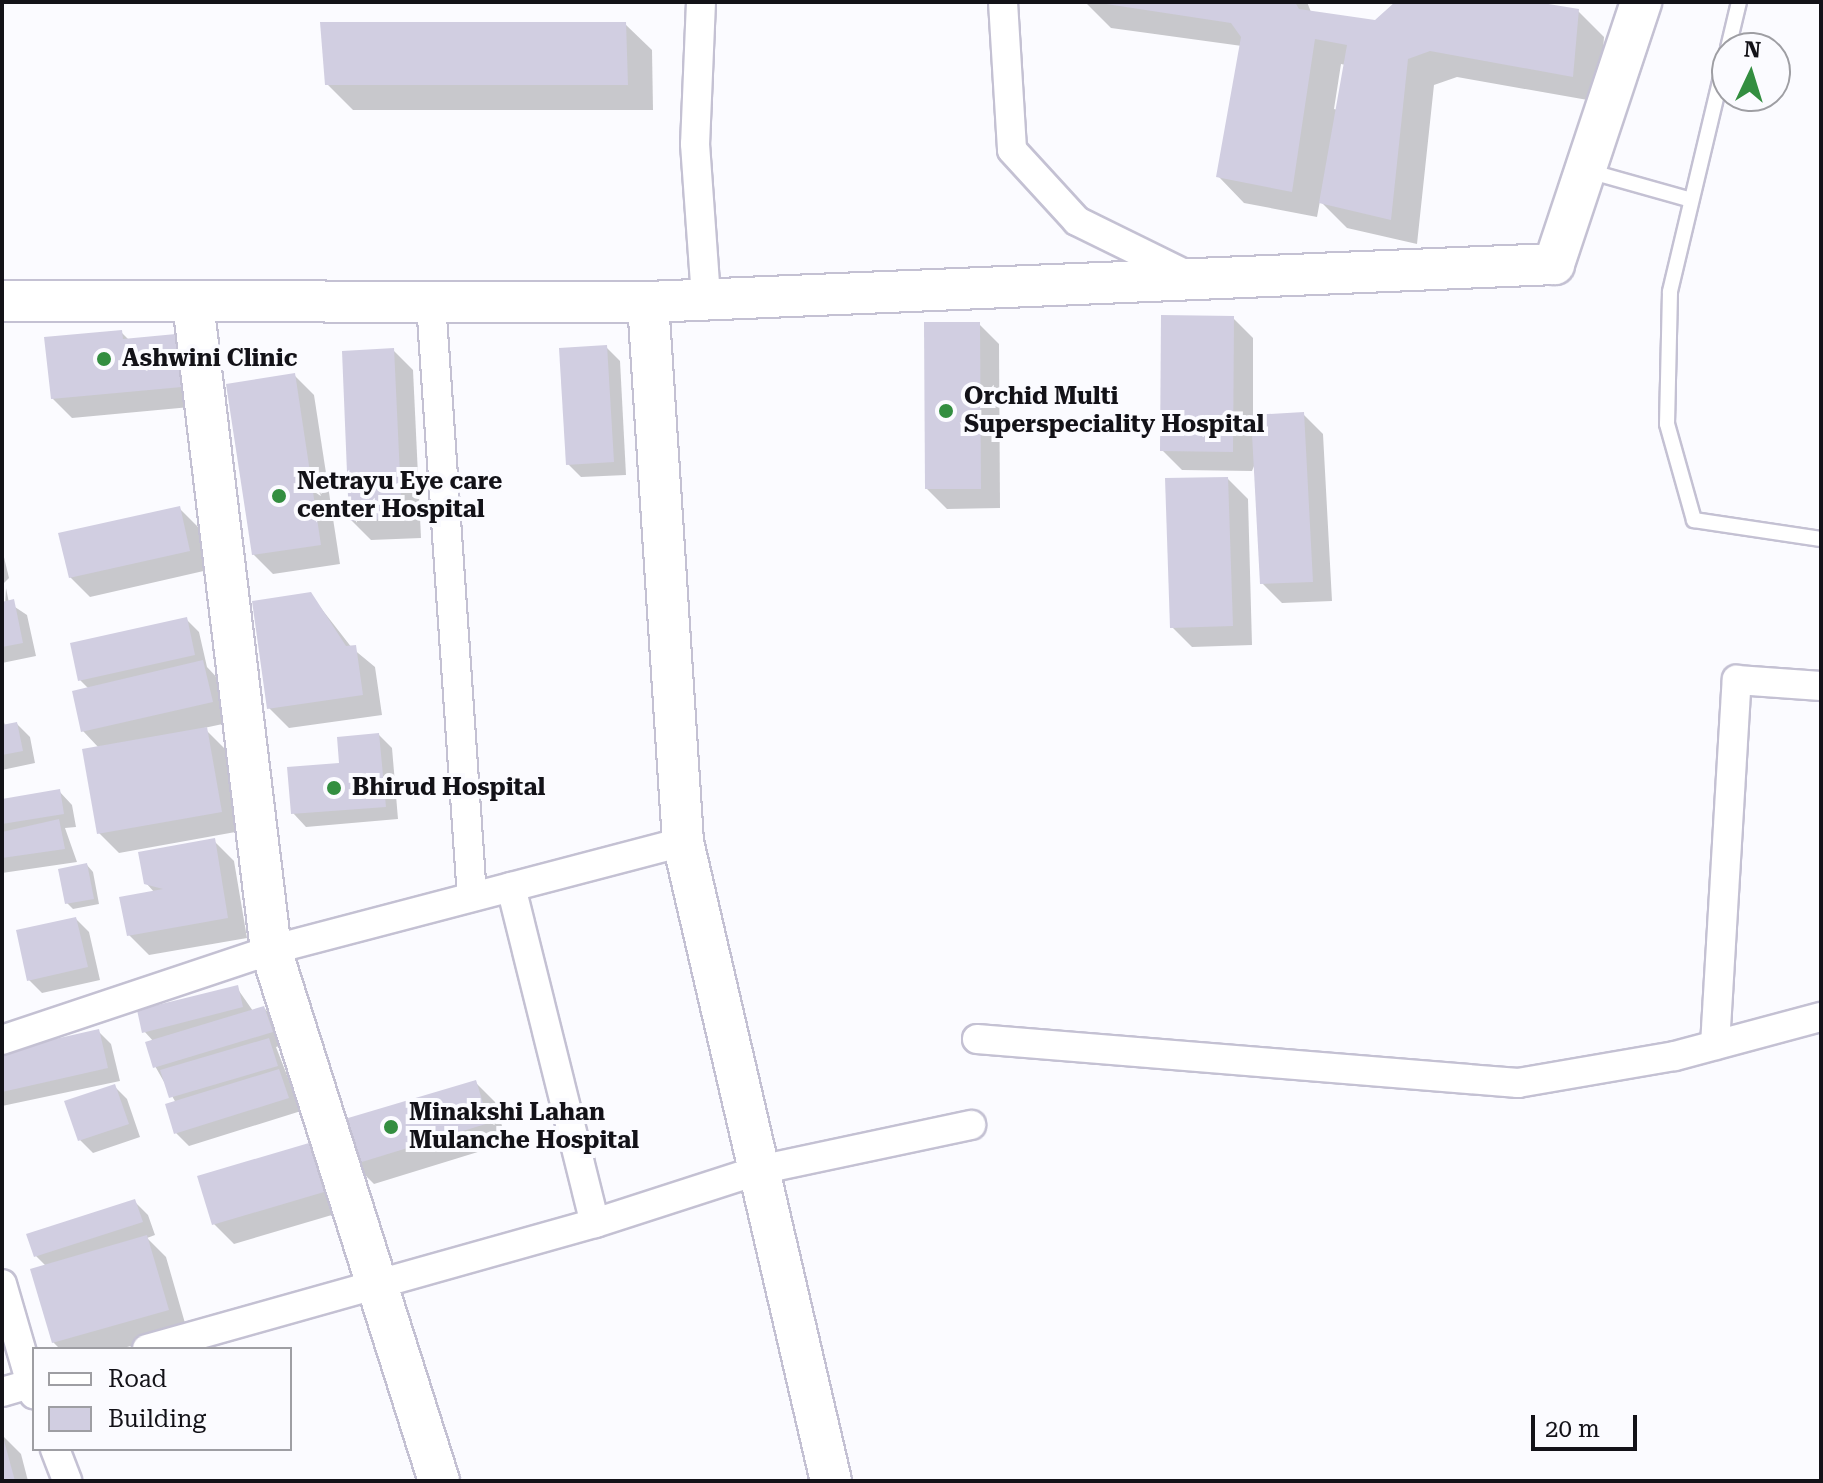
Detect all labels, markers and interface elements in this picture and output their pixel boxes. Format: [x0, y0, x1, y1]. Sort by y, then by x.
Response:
north arrow [1711, 32, 1791, 112]
text: N [1743, 36, 1762, 63]
place label: Ashwini Clinic [122, 345, 297, 373]
marker: Ashwini Clinic [93, 348, 115, 370]
place label: Orchid Multi Superspeciality Hospital [964, 383, 1264, 439]
marker: Orchid Multi Superspeciality Hospital [935, 400, 957, 422]
place label: Netrayu Eye care center Hospital [297, 468, 502, 524]
marker: Netrayu Eye care center Hospital [268, 485, 290, 507]
place label: Bhirud Hospital [352, 774, 545, 802]
marker: Bhirud Hospital [323, 777, 345, 799]
place label: Minakshi Lahan Mulanche Hospital [409, 1099, 639, 1155]
marker: Minakshi Lahan Mulanche Hospital [380, 1116, 402, 1138]
legend [32, 1347, 292, 1451]
text: Road [108, 1365, 167, 1393]
scale bar [1535, 1399, 1641, 1449]
text: Building [108, 1405, 206, 1433]
text: 20 m [1545, 1415, 1600, 1443]

